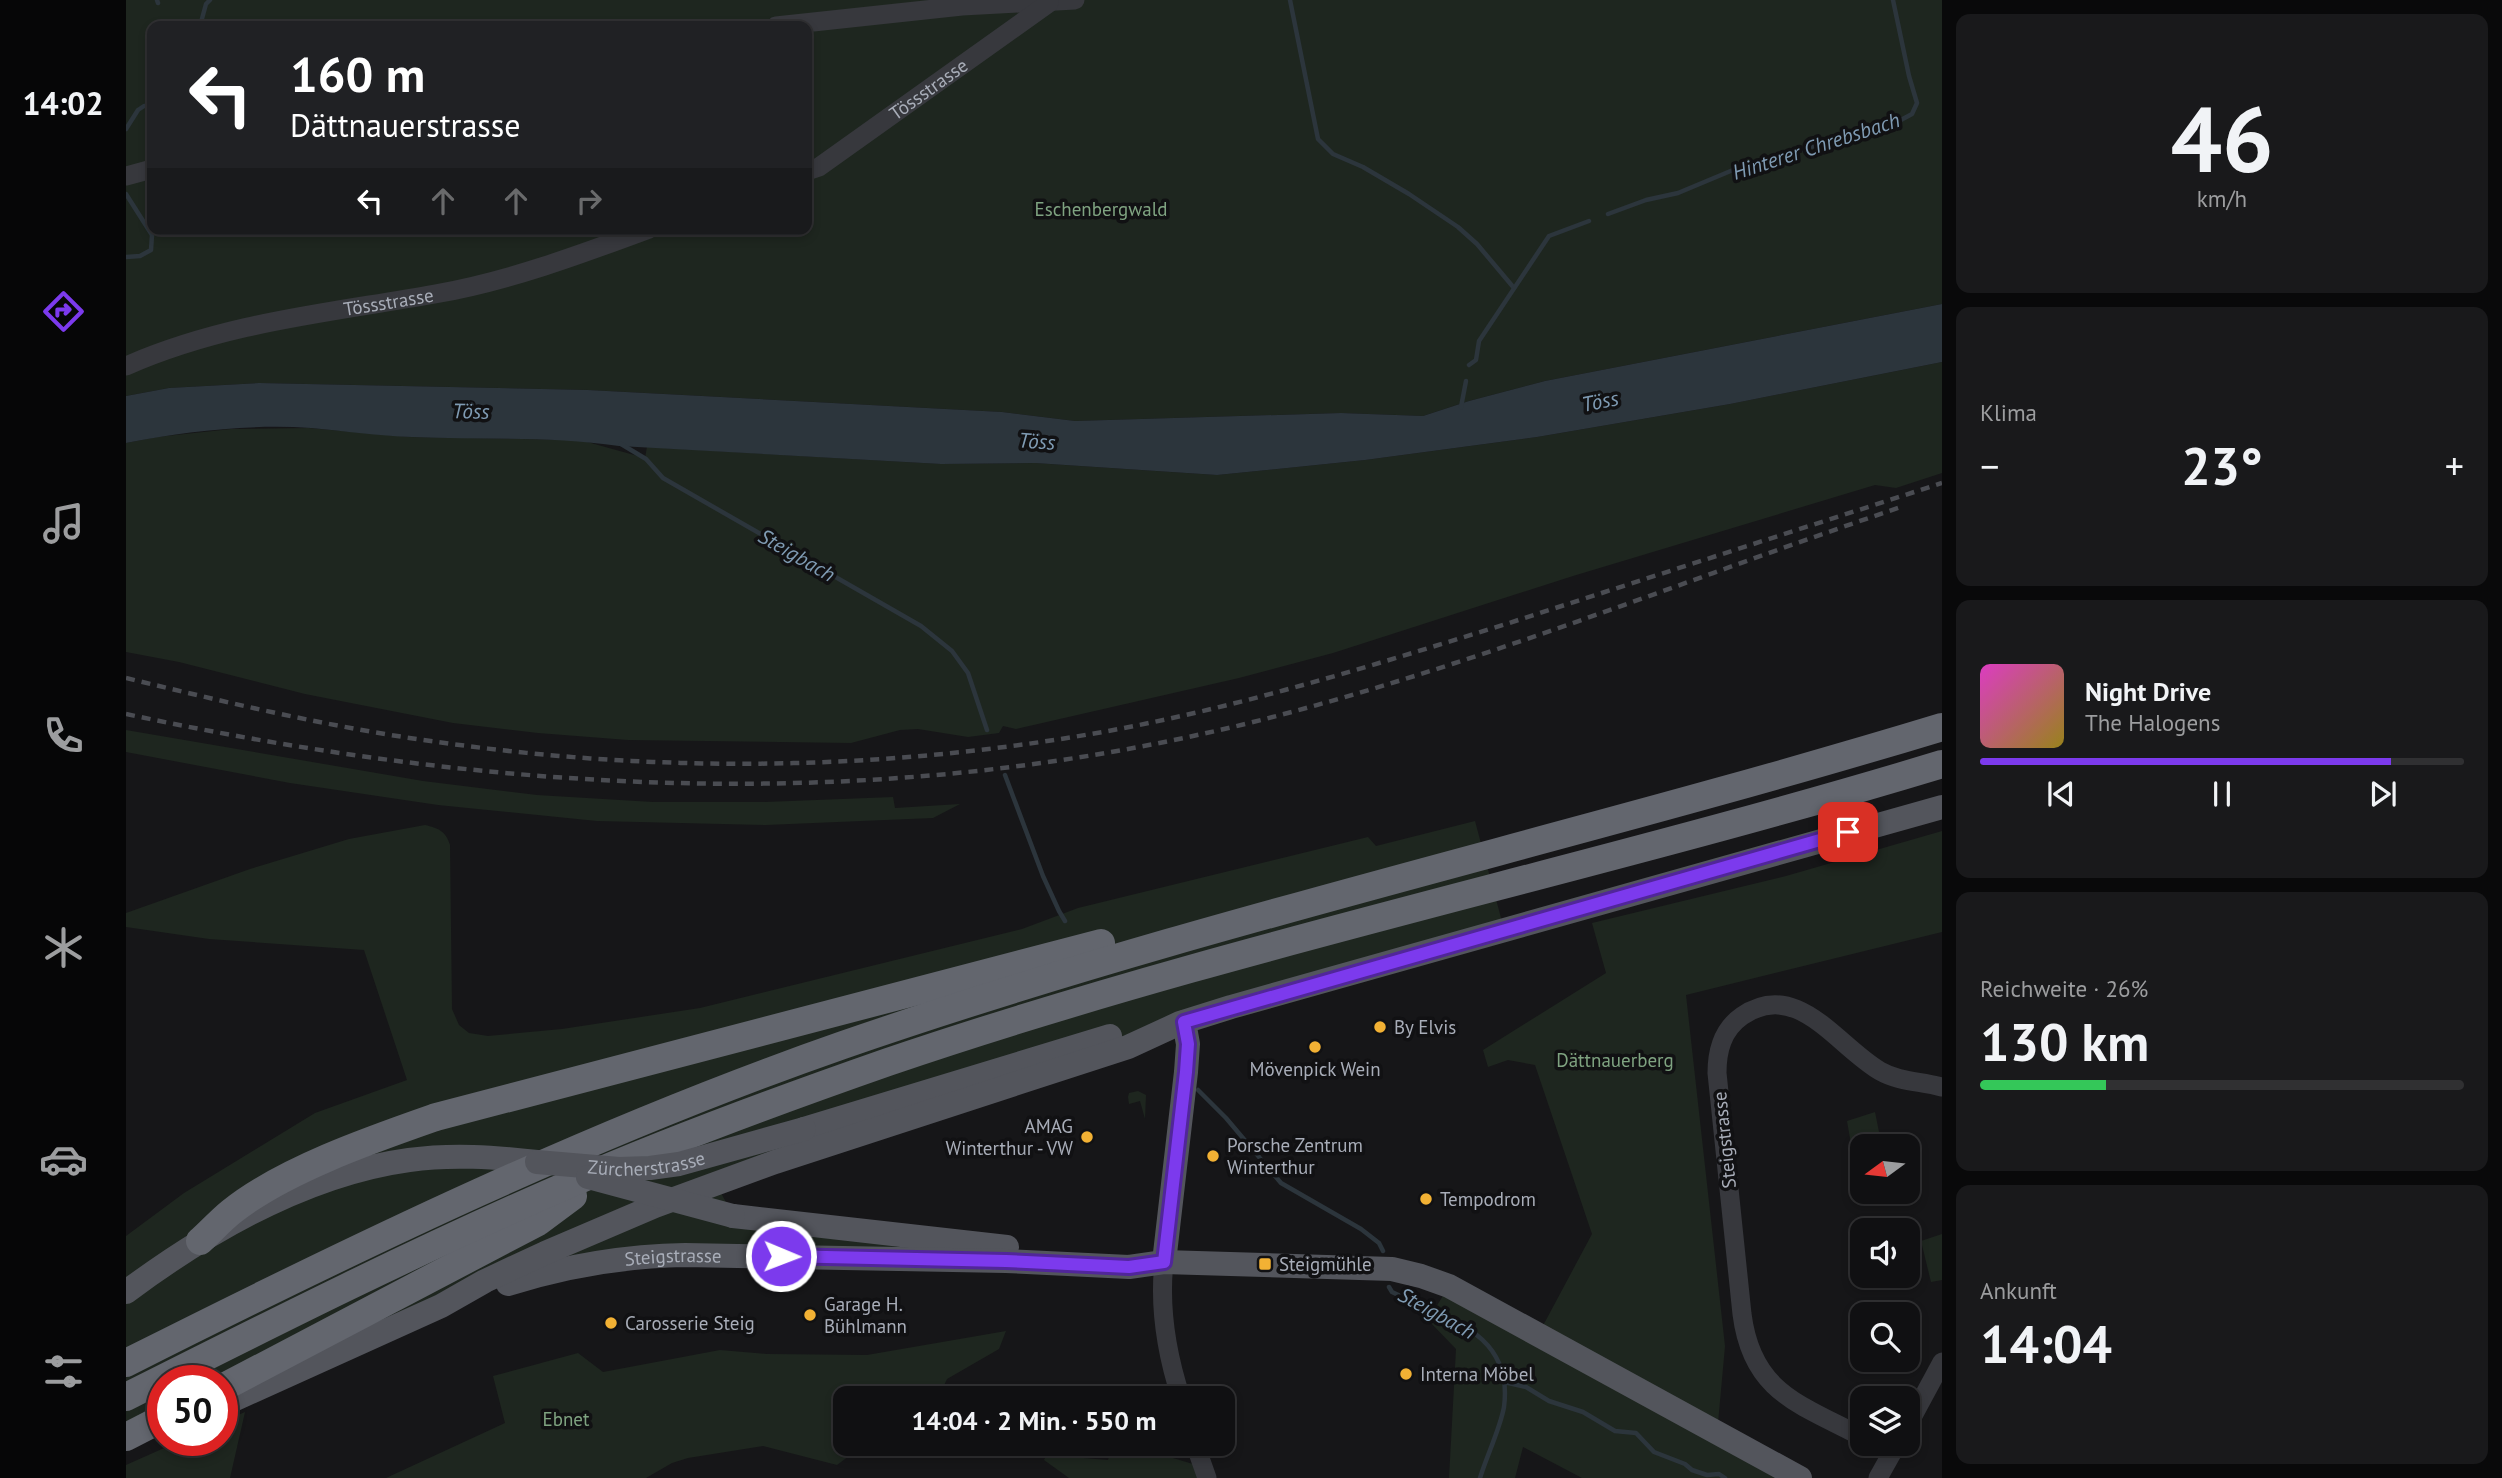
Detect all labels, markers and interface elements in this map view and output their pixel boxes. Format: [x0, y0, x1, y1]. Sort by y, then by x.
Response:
text: 160 m [290, 42, 425, 106]
icon: left [175, 49, 266, 140]
street label: Tössstrasse [884, 53, 972, 125]
text: 46 [2170, 79, 2274, 197]
text: 14:02 [22, 82, 104, 124]
text: Dättnauerstrasse [290, 104, 521, 146]
water label: Hinterer Chrebsbach [1729, 106, 1903, 186]
icon: left [351, 182, 389, 220]
icon: ahead [424, 182, 462, 220]
icon: ahead [497, 182, 535, 220]
icon: right [570, 182, 608, 220]
text: km/h [2197, 184, 2247, 213]
park label: Eschenbergwald [1035, 197, 1167, 221]
street label: Tössstrasse [342, 283, 435, 321]
icon: directions [39, 287, 88, 336]
water label: Töss [1579, 384, 1621, 418]
water label: Töss [452, 397, 490, 425]
text: Klima [1980, 398, 2037, 427]
water label: Töss [1018, 426, 1057, 456]
text: 23° [2181, 432, 2263, 499]
text: − [1980, 441, 1999, 490]
text: + [2445, 441, 2464, 490]
icon: music [39, 499, 88, 548]
water label: Steigbach [754, 522, 840, 588]
text: Night Drive [2085, 675, 2211, 708]
text: The Halogens [2085, 708, 2220, 737]
icon: phone [39, 711, 88, 760]
icon: previous [2042, 775, 2080, 813]
icon: pause [2203, 775, 2241, 813]
icon: next [2364, 775, 2402, 813]
pin [1818, 802, 1878, 862]
icon: arrive [1829, 813, 1867, 851]
icon: climate [39, 923, 88, 972]
text: Reichweite · 26% [1980, 974, 2148, 1003]
text: 130 km [1980, 1008, 2149, 1075]
place label: By Elvis [1394, 1015, 1456, 1039]
marker: By Elvis [1372, 1019, 1388, 1035]
marker: Mövenpick Wein [1307, 1039, 1323, 1055]
park label: Dättnauerberg [1556, 1048, 1674, 1072]
place label: Mövenpick Wein [1249, 1057, 1381, 1081]
street label: Steigstrasse [1707, 1090, 1741, 1190]
place label: AMAG Winterthur - VW [945, 1114, 1073, 1160]
marker: AMAG Winterthur - VW [1079, 1129, 1095, 1145]
place label: Porsche Zentrum Winterthur [1227, 1133, 1363, 1179]
north arrow [1850, 1134, 1920, 1204]
map controls [1850, 1134, 1920, 1456]
icon: car [39, 1135, 88, 1184]
street label: Zürcherstrasse [587, 1145, 708, 1181]
marker: Porsche Zentrum Winterthur [1205, 1148, 1221, 1164]
place label: Tempodrom [1440, 1187, 1536, 1211]
marker: Tempodrom [1418, 1191, 1434, 1207]
button: sound [1850, 1218, 1920, 1288]
position arrow [744, 1219, 818, 1293]
street label: Steigstrasse [623, 1243, 722, 1271]
place label: Steigmühle [1279, 1252, 1372, 1276]
marker: Steigmühle [1257, 1256, 1273, 1272]
text: Ankunft [1980, 1276, 2057, 1305]
water label: Steigbach [1394, 1281, 1480, 1345]
place label: Garage H. Bühlmann [824, 1292, 907, 1338]
button: search [1850, 1302, 1920, 1372]
marker: Garage H. Bühlmann [802, 1307, 818, 1323]
text: 14:04 [1980, 1310, 2112, 1377]
place label: Carosserie Steig [625, 1311, 755, 1335]
marker: Carosserie Steig [603, 1315, 619, 1331]
icon: filters [39, 1347, 88, 1396]
place label: Interna Möbel [1420, 1362, 1534, 1386]
speed limit sign: 50 [147, 1365, 238, 1456]
marker: Interna Möbel [1398, 1366, 1414, 1382]
button: layers [1850, 1386, 1920, 1456]
text: 14:04 · 2 Min. · 550 m [911, 1404, 1157, 1437]
park label: Ebnet [543, 1407, 590, 1431]

